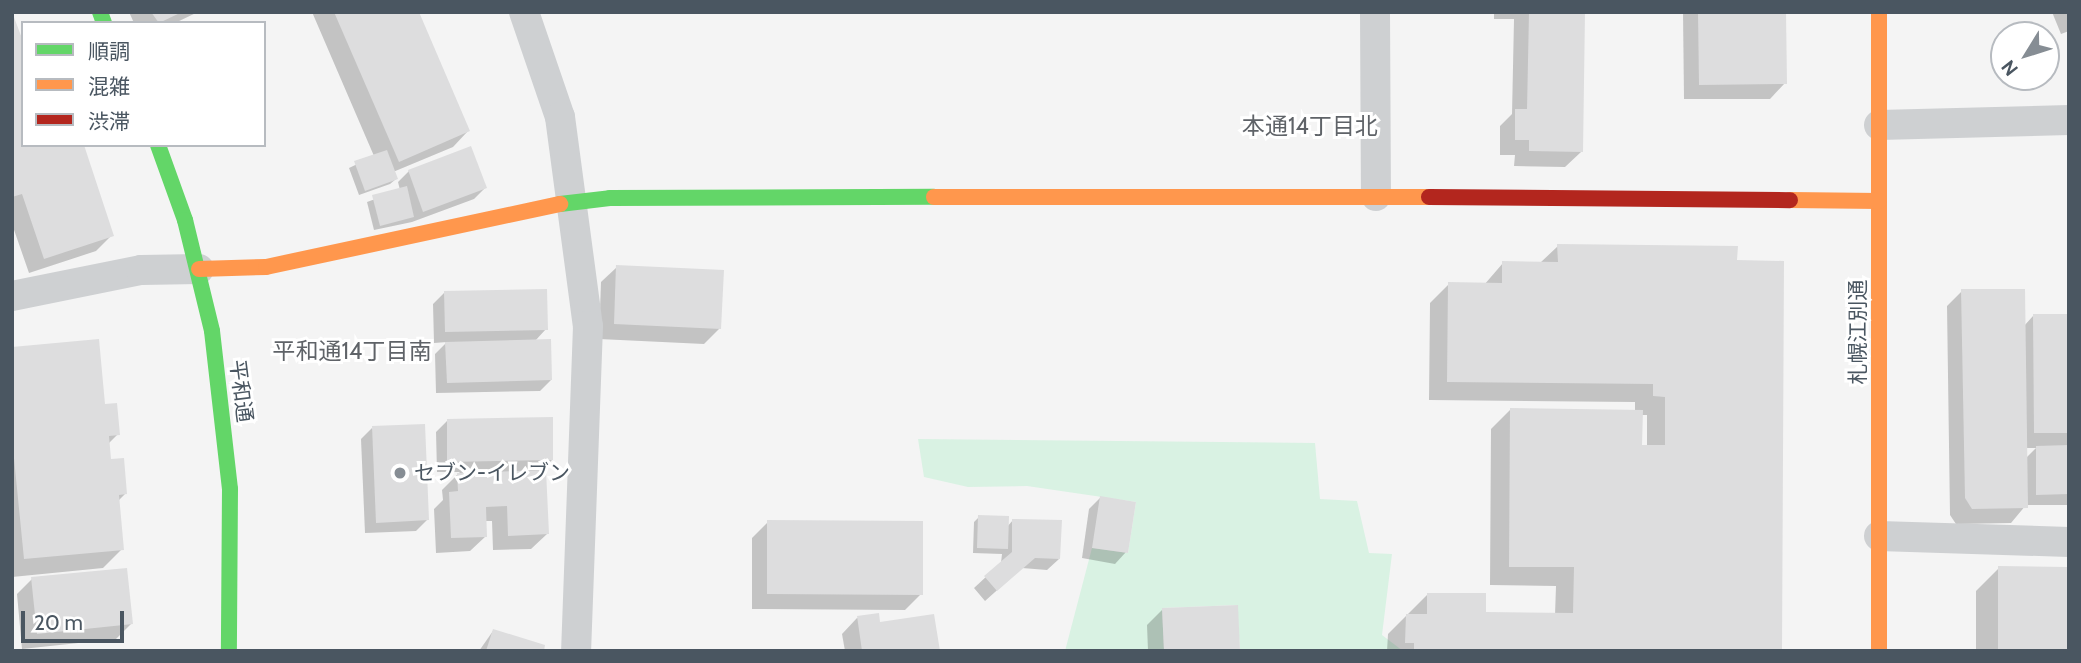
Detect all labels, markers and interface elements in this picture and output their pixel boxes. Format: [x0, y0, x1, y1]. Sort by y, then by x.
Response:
legend [21, 21, 266, 147]
north arrow [1990, 21, 2060, 91]
text: 順調 [88, 39, 130, 64]
text: N [1996, 56, 2023, 80]
text: 混雑 [88, 74, 130, 99]
text: 渋滞 [88, 109, 130, 134]
district label: 本通14丁目北 [1242, 112, 1378, 140]
street label: 札幌江別通 [1845, 280, 1871, 384]
district label: 平和通14丁目南 [273, 337, 431, 365]
street label: 平和通 [225, 358, 257, 424]
place label: セブン-イレブン [414, 460, 570, 486]
marker: セブン-イレブン [392, 465, 408, 481]
scale bar [24, 596, 128, 640]
text: 20 m [34, 610, 83, 635]

